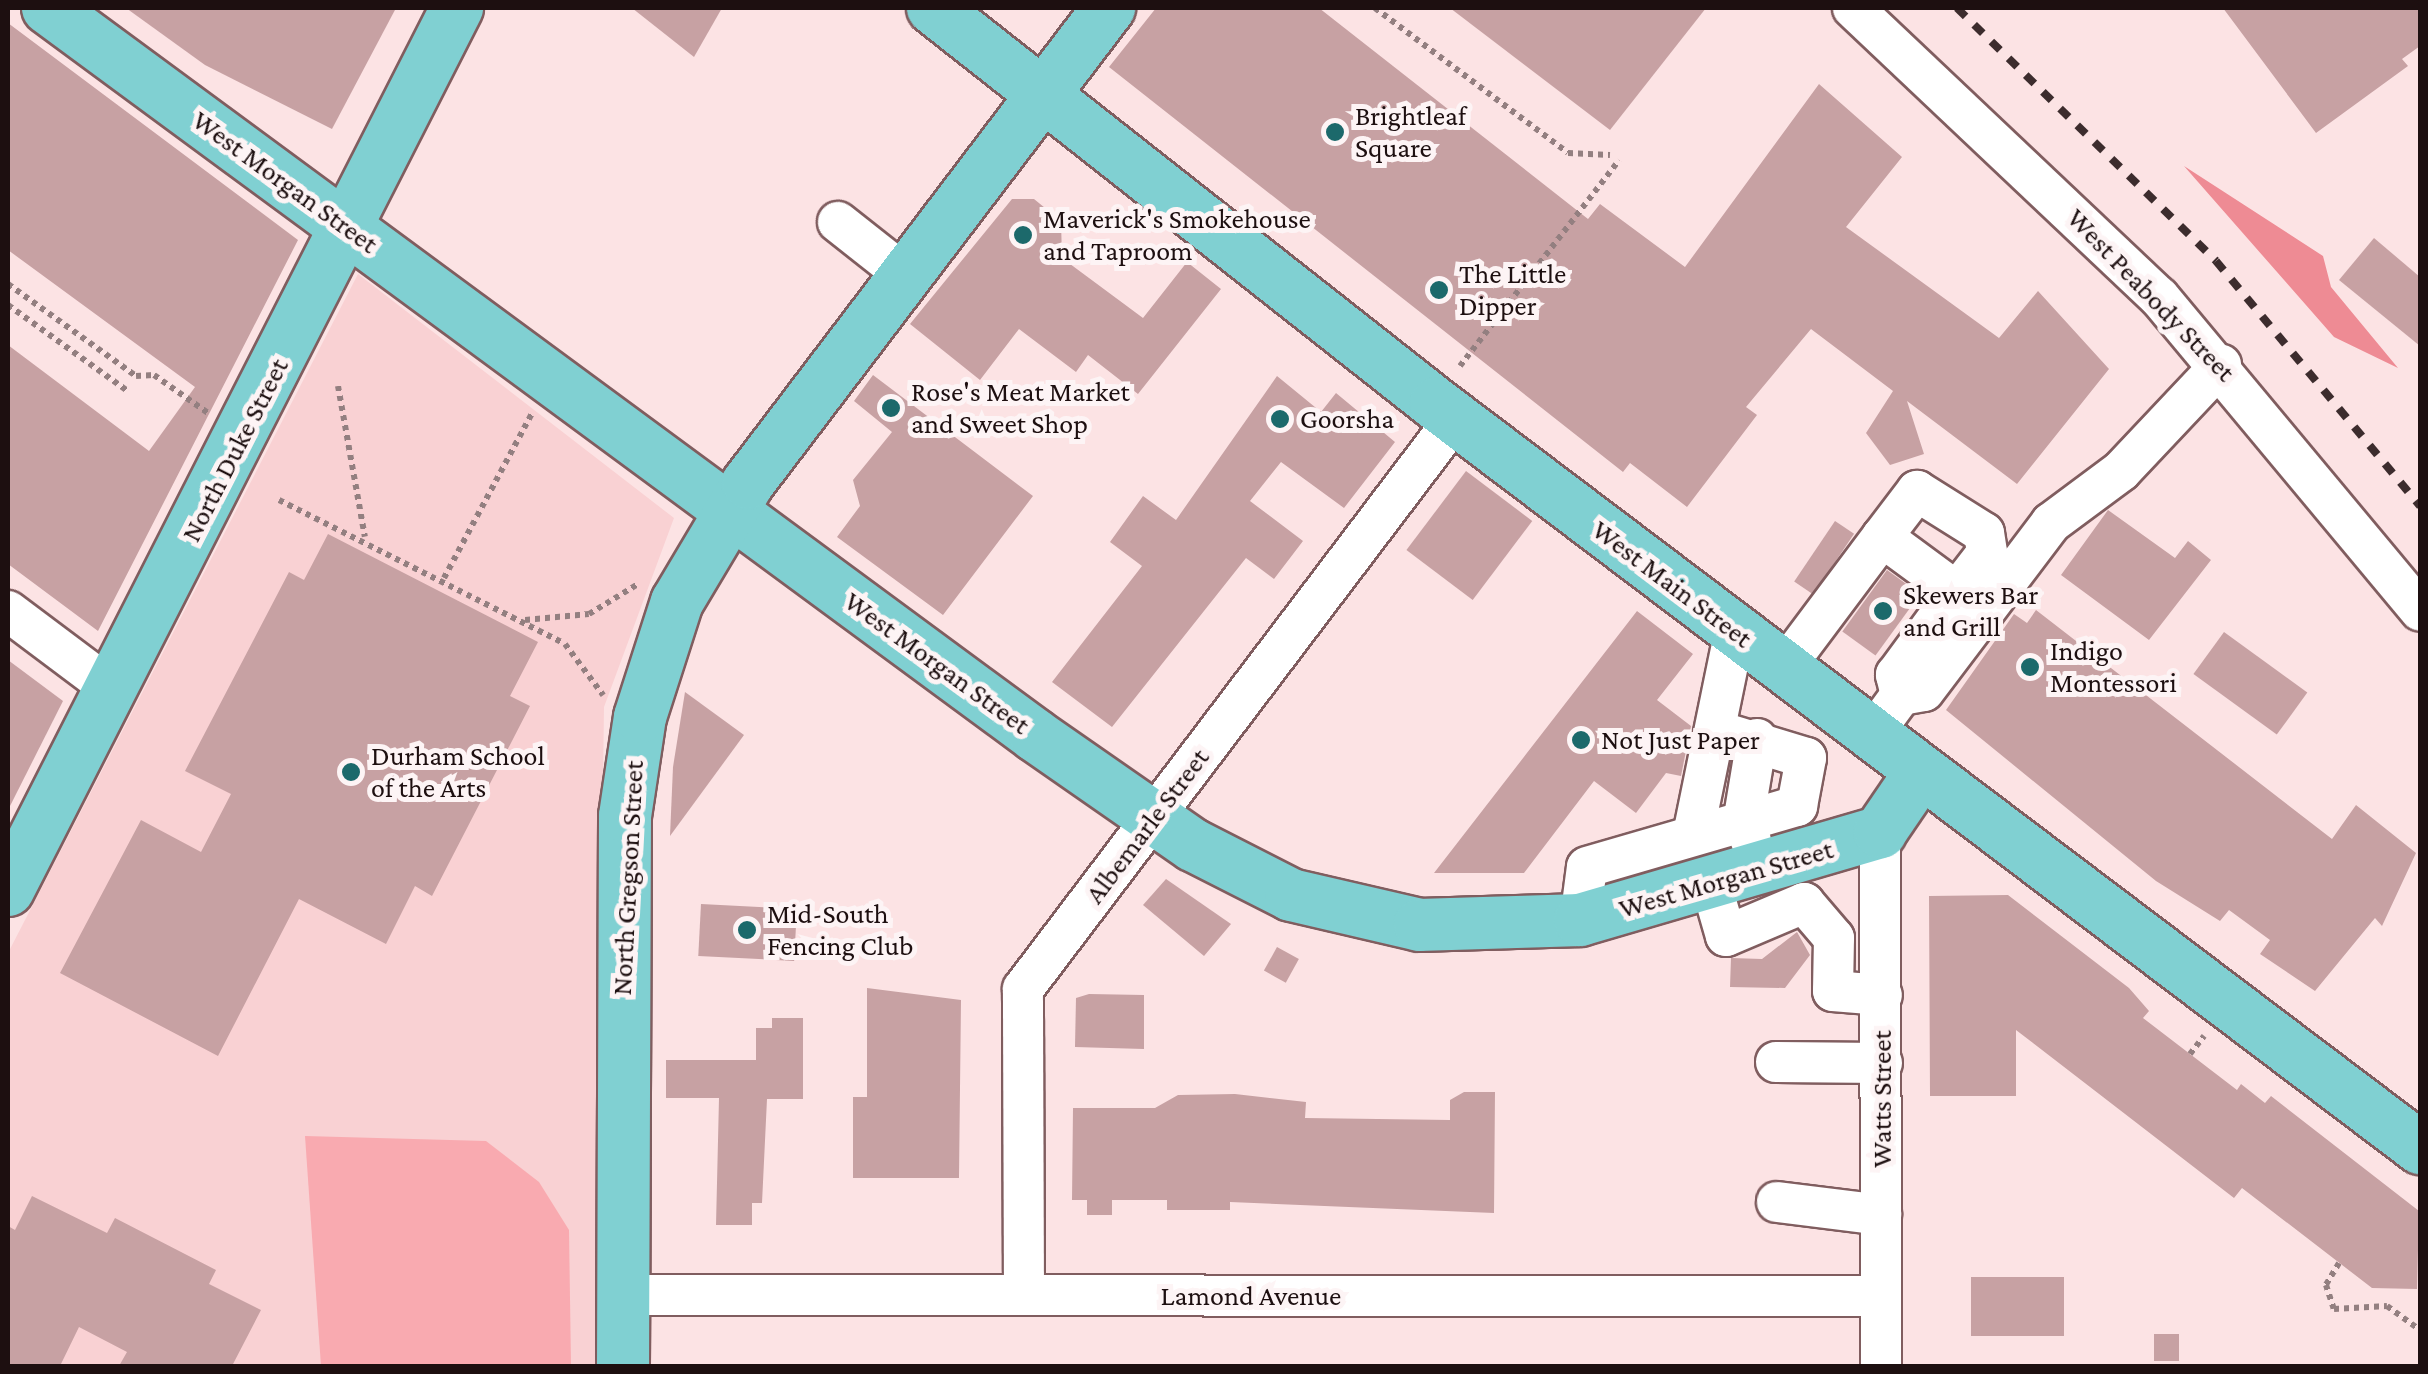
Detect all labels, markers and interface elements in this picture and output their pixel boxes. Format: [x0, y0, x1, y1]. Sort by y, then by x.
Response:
place label: Brightleaf Square [1355, 99, 1466, 165]
street label: West Morgan Street [186, 103, 384, 261]
marker: Brightleaf Square [1324, 121, 1346, 143]
street label: West Peabody Street [2060, 201, 2242, 389]
place label: Maverick's Smokehouse and Taproom [1043, 202, 1311, 268]
marker: Maverick's Smokehouse and Taproom [1012, 224, 1034, 246]
place label: The Little Dipper [1459, 257, 1566, 323]
marker: The Little Dipper [1428, 279, 1450, 301]
street label: North Duke Street [174, 353, 296, 547]
place label: Rose's Meat Market and Sweet Shop [911, 375, 1130, 441]
marker: Rose's Meat Market and Sweet Shop [880, 397, 902, 419]
place label: Goorsha [1300, 402, 1394, 436]
marker: Goorsha [1269, 408, 1291, 430]
street label: West Main Street [1585, 513, 1759, 655]
place label: Skewers Bar and Grill [1903, 578, 2038, 644]
street label: West Morgan Street [838, 584, 1036, 742]
marker: Skewers Bar and Grill [1872, 600, 1894, 622]
place label: Indigo Montessori [2050, 634, 2177, 700]
marker: Indigo Montessori [2019, 656, 2041, 678]
place label: Not Just Paper [1601, 723, 1760, 757]
marker: Not Just Paper [1570, 729, 1592, 751]
place label: Durham School of the Arts [371, 739, 545, 805]
street label: Albemarle Street [1078, 742, 1216, 910]
street label: North Gregson Street [605, 760, 651, 996]
marker: Durham School of the Arts [340, 761, 362, 783]
street label: West Morgan Street [1615, 832, 1837, 926]
place label: Mid-South Fencing Club [767, 897, 913, 963]
marker: Mid-South Fencing Club [736, 919, 758, 941]
street label: Watts Street [1865, 1030, 1899, 1168]
street label: Lamond Avenue [1161, 1279, 1341, 1313]

